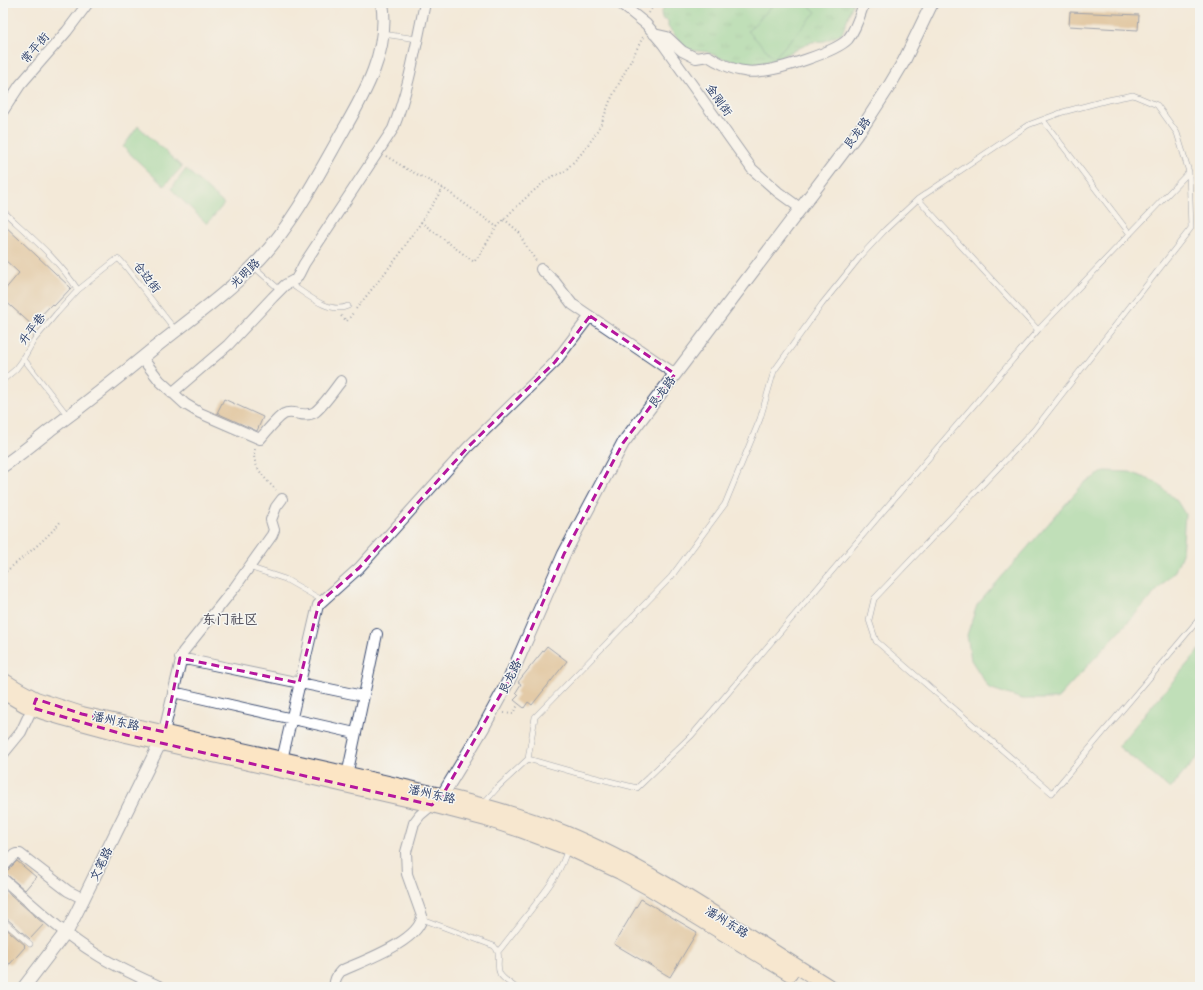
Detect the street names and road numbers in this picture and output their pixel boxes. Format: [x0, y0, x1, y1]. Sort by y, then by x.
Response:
street label: 常平街 [15, 27, 55, 69]
street label: 金刚街 [700, 79, 738, 121]
street label: 艮龙路 [837, 112, 877, 154]
street label: 光明路 [224, 253, 266, 293]
street label: 仓边街 [127, 256, 167, 298]
street label: 升平巷 [12, 308, 52, 350]
street label: 艮龙路 [642, 371, 682, 413]
street label: 艮龙路 [492, 656, 528, 698]
street label: 潘州东路 [90, 705, 142, 737]
street label: 潘州东路 [406, 778, 458, 810]
street label: 文笔路 [83, 843, 119, 885]
street label: 潘州东路 [701, 900, 753, 944]

